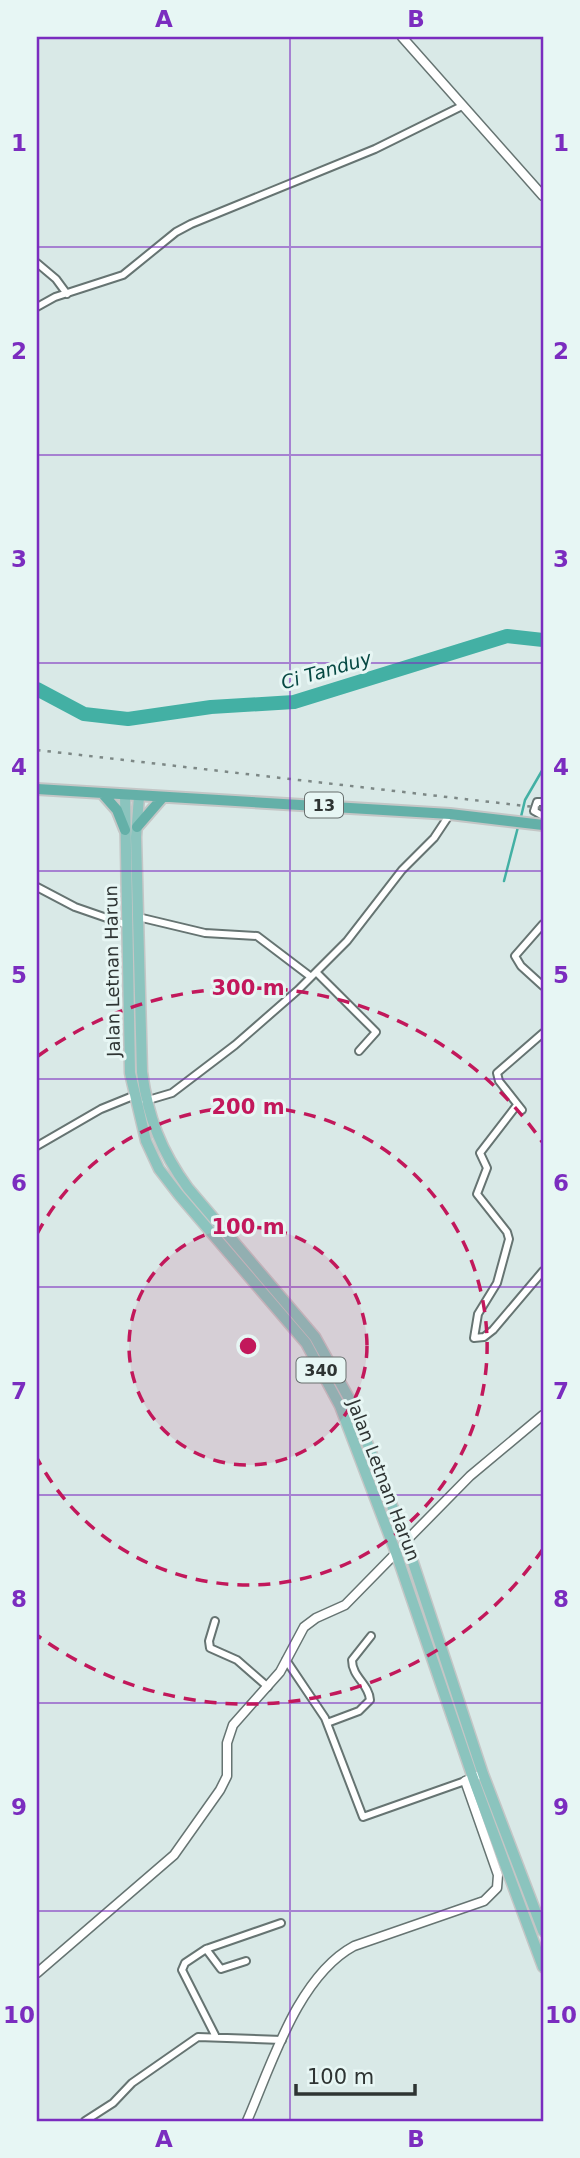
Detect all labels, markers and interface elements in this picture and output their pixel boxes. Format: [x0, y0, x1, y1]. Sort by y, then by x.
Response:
text: A [155, 6, 173, 32]
text: B [407, 6, 425, 32]
text: 1 [11, 130, 27, 156]
text: 1 [553, 130, 569, 156]
text: 2 [11, 338, 27, 364]
text: 2 [553, 338, 569, 364]
text: 3 [11, 546, 27, 572]
text: 3 [553, 546, 569, 572]
water label: Ci Tanduy [278, 646, 375, 693]
text: 4 [11, 754, 27, 780]
text: 4 [553, 754, 569, 780]
road number: 13 [305, 792, 343, 818]
street label: Jalan Letnan Harun [100, 885, 124, 1058]
text: 5 [11, 962, 27, 988]
text: 5 [553, 962, 569, 988]
text: 300 m [211, 976, 285, 1000]
text: 200 m [211, 1095, 285, 1119]
text: 6 [11, 1170, 27, 1196]
text: 6 [553, 1170, 569, 1196]
text: 100 m [211, 1215, 285, 1239]
centre of rings [236, 1334, 260, 1358]
road number: 340 [296, 1358, 346, 1382]
text: 7 [11, 1378, 27, 1404]
text: 7 [553, 1378, 569, 1404]
street label: Jalan Letnan Harun [343, 1395, 425, 1564]
text: 8 [11, 1586, 27, 1612]
text: 8 [553, 1586, 569, 1612]
text: 9 [11, 1794, 27, 1820]
text: 9 [553, 1794, 569, 1820]
text: 10 [3, 2002, 35, 2028]
text: 10 [545, 2002, 577, 2028]
scale bar [296, 2053, 416, 2097]
text: 100 m [307, 2065, 374, 2089]
text: A [155, 2126, 173, 2152]
text: B [407, 2126, 425, 2152]

